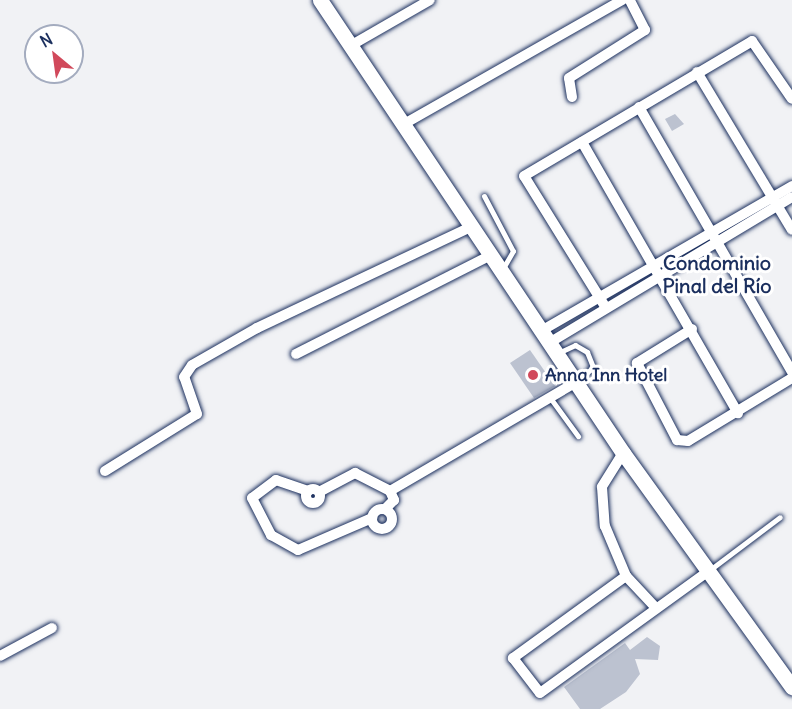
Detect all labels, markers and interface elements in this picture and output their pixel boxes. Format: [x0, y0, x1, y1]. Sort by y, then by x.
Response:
north arrow [24, 24, 84, 84]
text: N [37, 29, 56, 51]
district label: Condominio Pinal del Río [663, 250, 771, 297]
place label: Anna Inn Hotel [545, 364, 667, 386]
marker: Anna Inn Hotel [526, 368, 540, 382]

